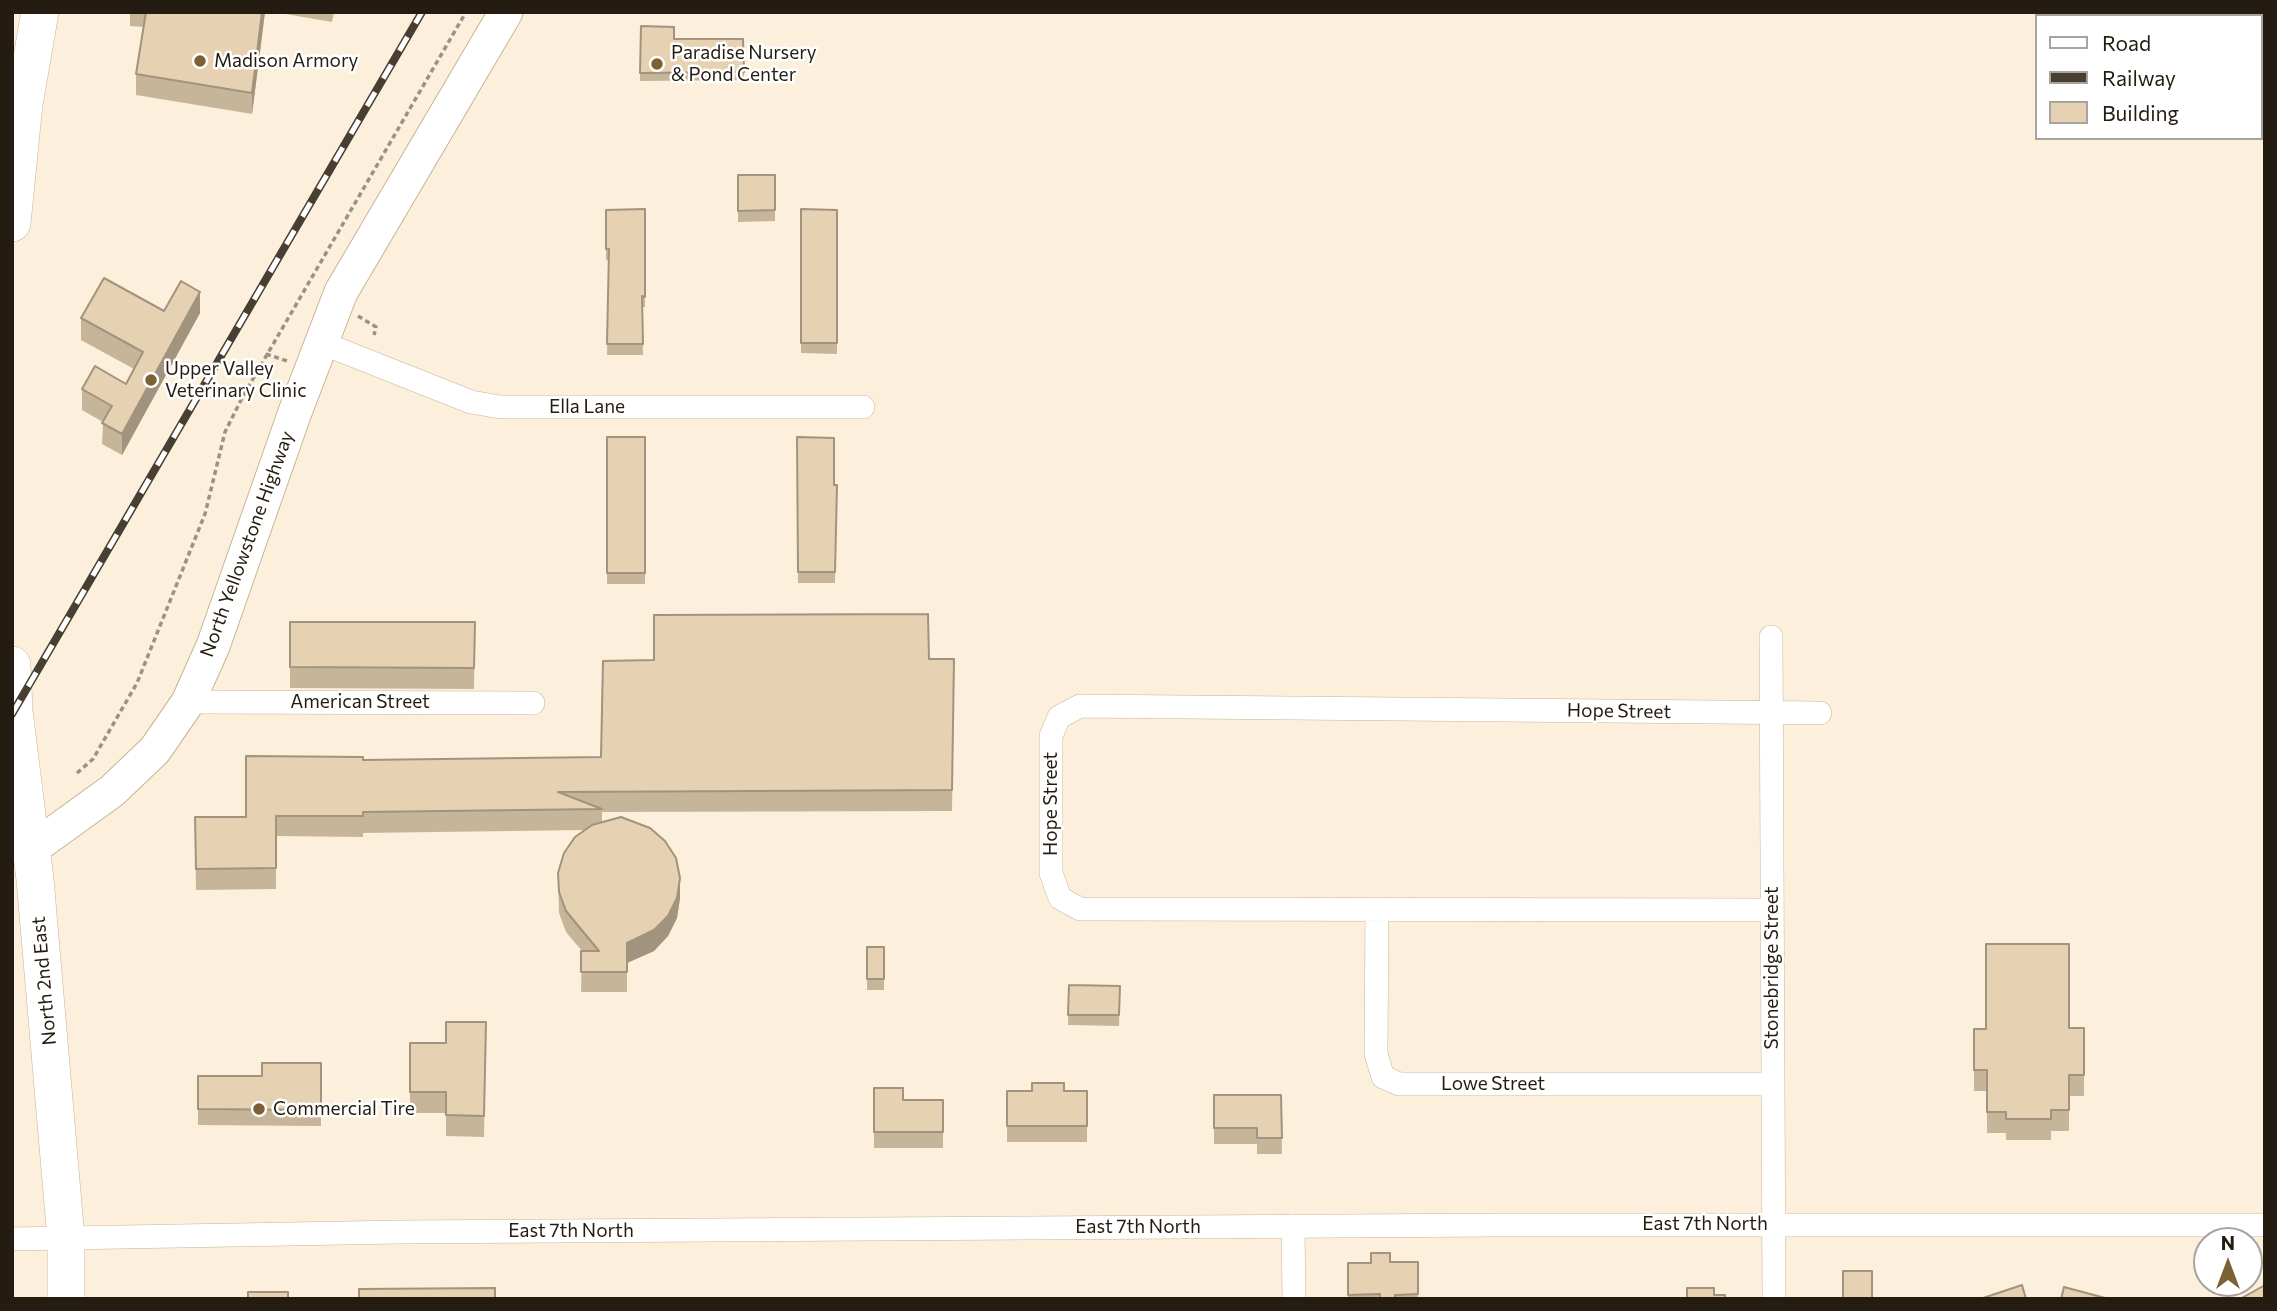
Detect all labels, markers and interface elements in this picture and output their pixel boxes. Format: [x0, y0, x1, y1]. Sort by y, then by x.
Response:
legend [2036, 14, 2263, 140]
text: Road [2102, 30, 2151, 55]
place label: Paradise Nursery & Pond Center [671, 42, 817, 86]
place label: Madison Armory [214, 50, 358, 72]
marker: Madison Armory [192, 53, 208, 69]
marker: Paradise Nursery & Pond Center [649, 56, 665, 72]
text: Railway [2102, 65, 2176, 90]
text: Building [2102, 100, 2179, 125]
place label: Upper Valley Veterinary Clinic [165, 358, 307, 402]
marker: Upper Valley Veterinary Clinic [143, 372, 159, 388]
street label: Ella Lane [549, 396, 625, 418]
street label: North Yellowstone Highway [195, 428, 299, 660]
street label: American Street [290, 691, 430, 713]
street label: Hope Street [1567, 699, 1671, 723]
street label: Hope Street [1040, 752, 1062, 856]
street label: Stonebridge Street [1761, 886, 1783, 1050]
street label: North 2nd East [27, 916, 61, 1046]
street label: Lowe Street [1441, 1073, 1545, 1095]
place label: Commercial Tire [273, 1098, 415, 1120]
marker: Commercial Tire [251, 1101, 267, 1117]
street label: East 7th North [1642, 1213, 1768, 1235]
street label: East 7th North [1075, 1216, 1201, 1238]
street label: East 7th North [508, 1220, 634, 1242]
north arrow [2193, 1227, 2263, 1297]
text: N [2221, 1231, 2235, 1254]

